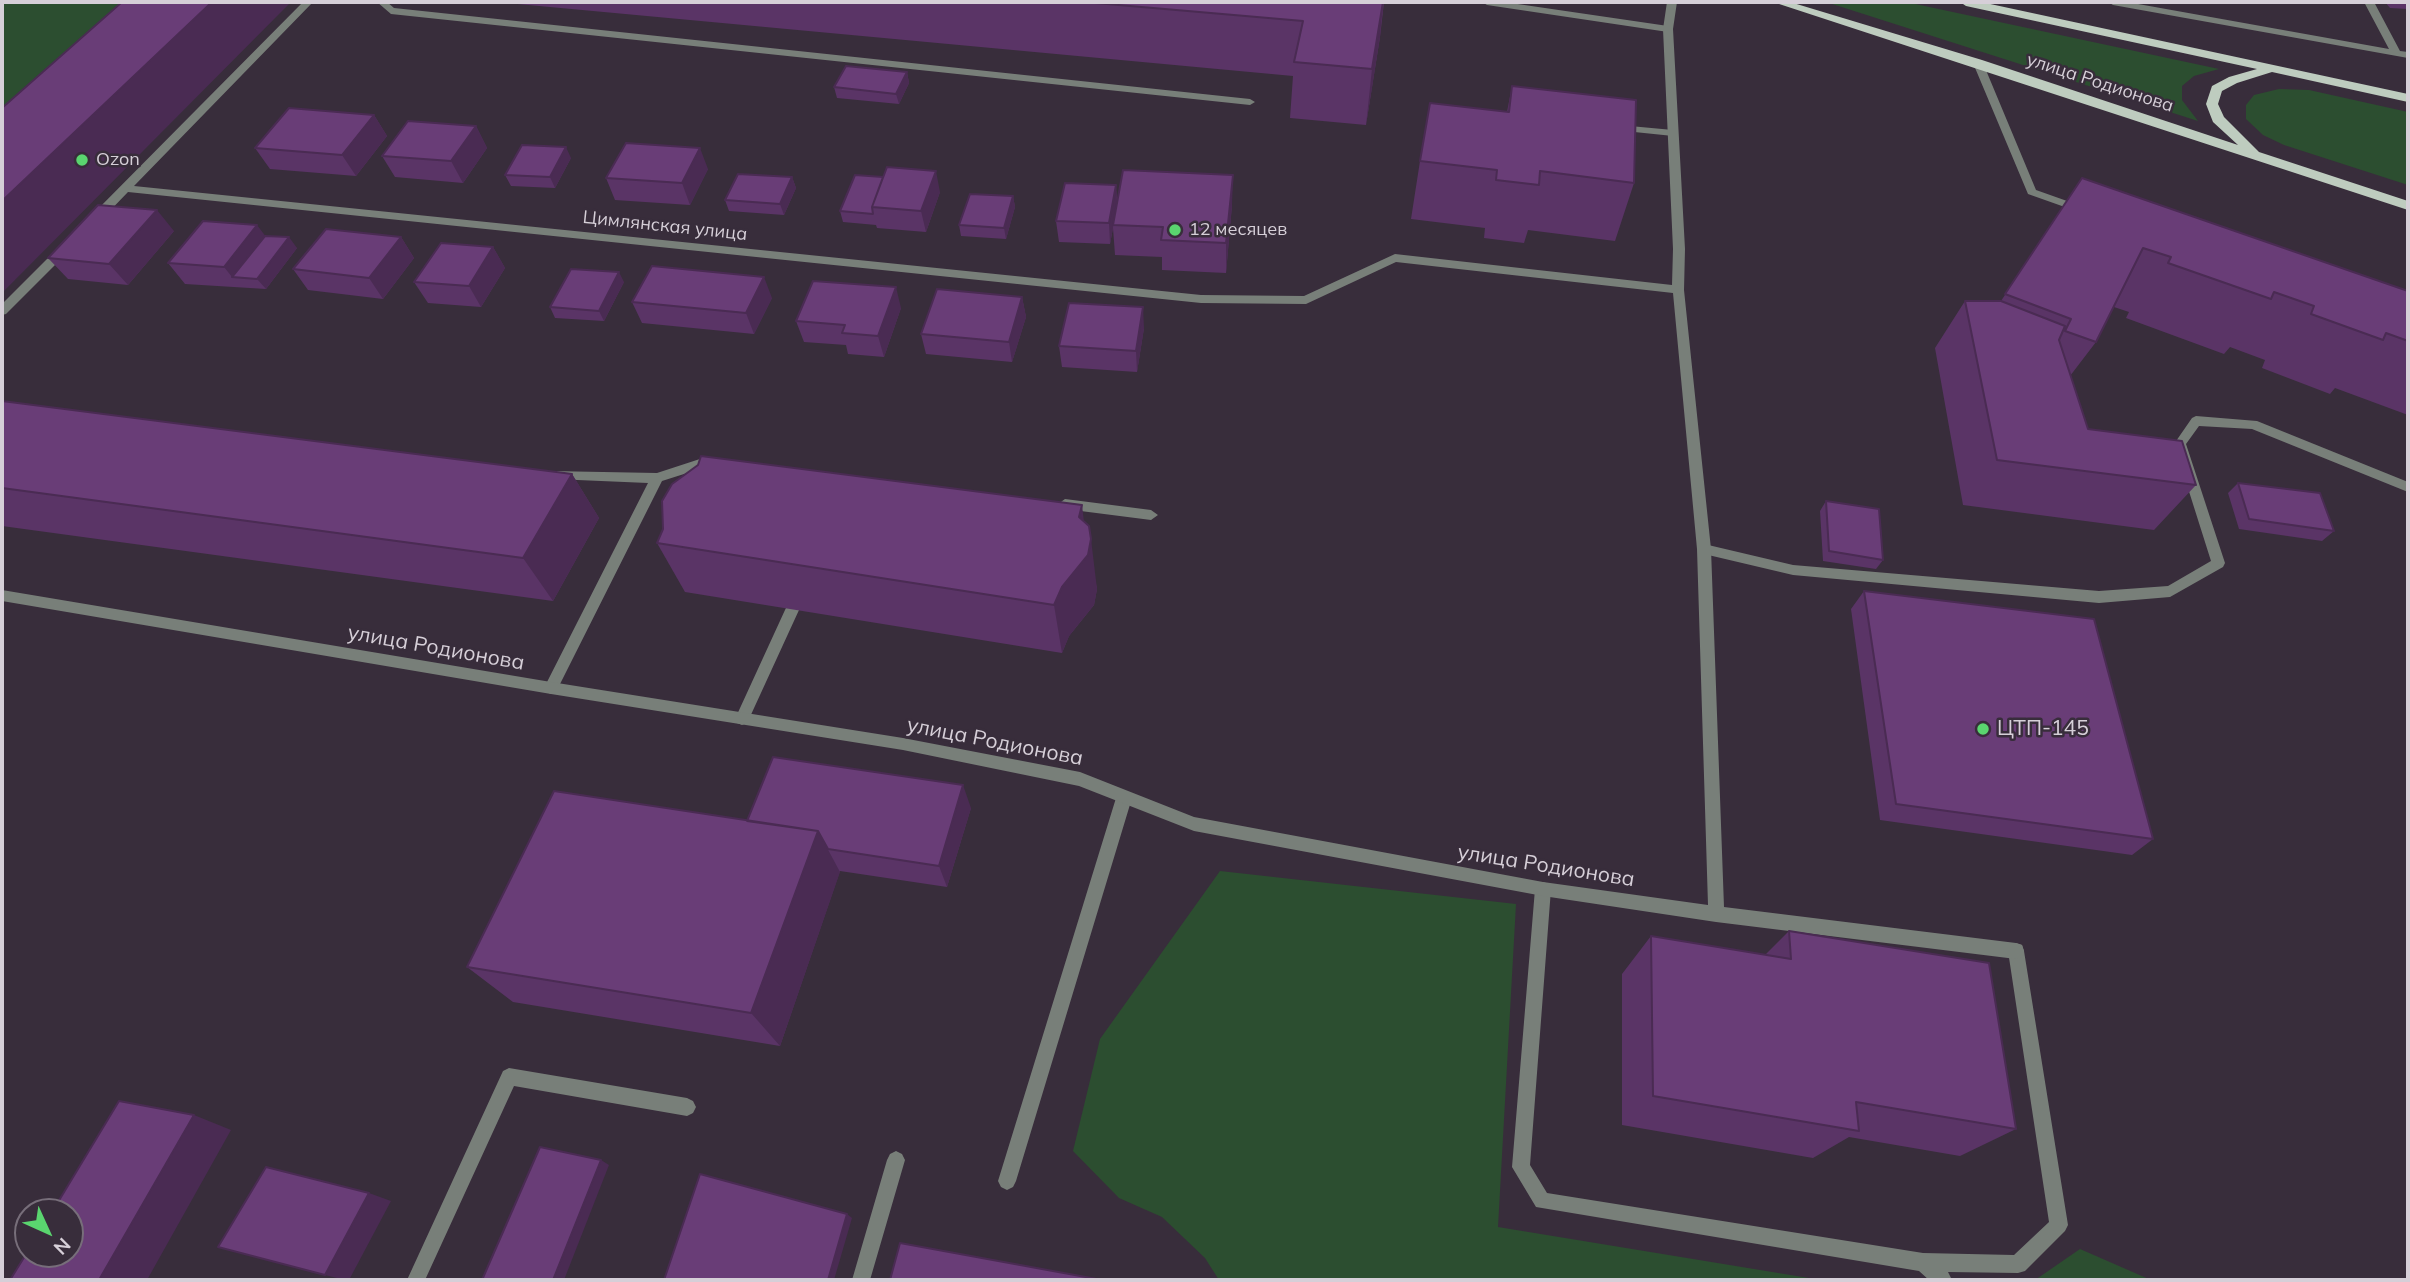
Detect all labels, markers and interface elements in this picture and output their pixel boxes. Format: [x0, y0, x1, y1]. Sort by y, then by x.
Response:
street label: улица Родионова [2024, 49, 2176, 117]
place label: Ozon [96, 149, 140, 171]
marker: Ozon [74, 152, 90, 168]
street label: Цимлянская улица [582, 207, 748, 245]
place label: 12 месяцев [1189, 219, 1287, 241]
marker: 12 месяцев [1167, 222, 1183, 238]
street label: улица Родионова [346, 620, 526, 676]
street label: улица Родионова [905, 713, 1085, 771]
place label: ЦТП-145 [1997, 716, 2089, 742]
marker: ЦТП-145 [1975, 721, 1991, 737]
street label: улица Родионова [1456, 840, 1636, 892]
north arrow [14, 1198, 84, 1268]
text: N [49, 1233, 76, 1260]

